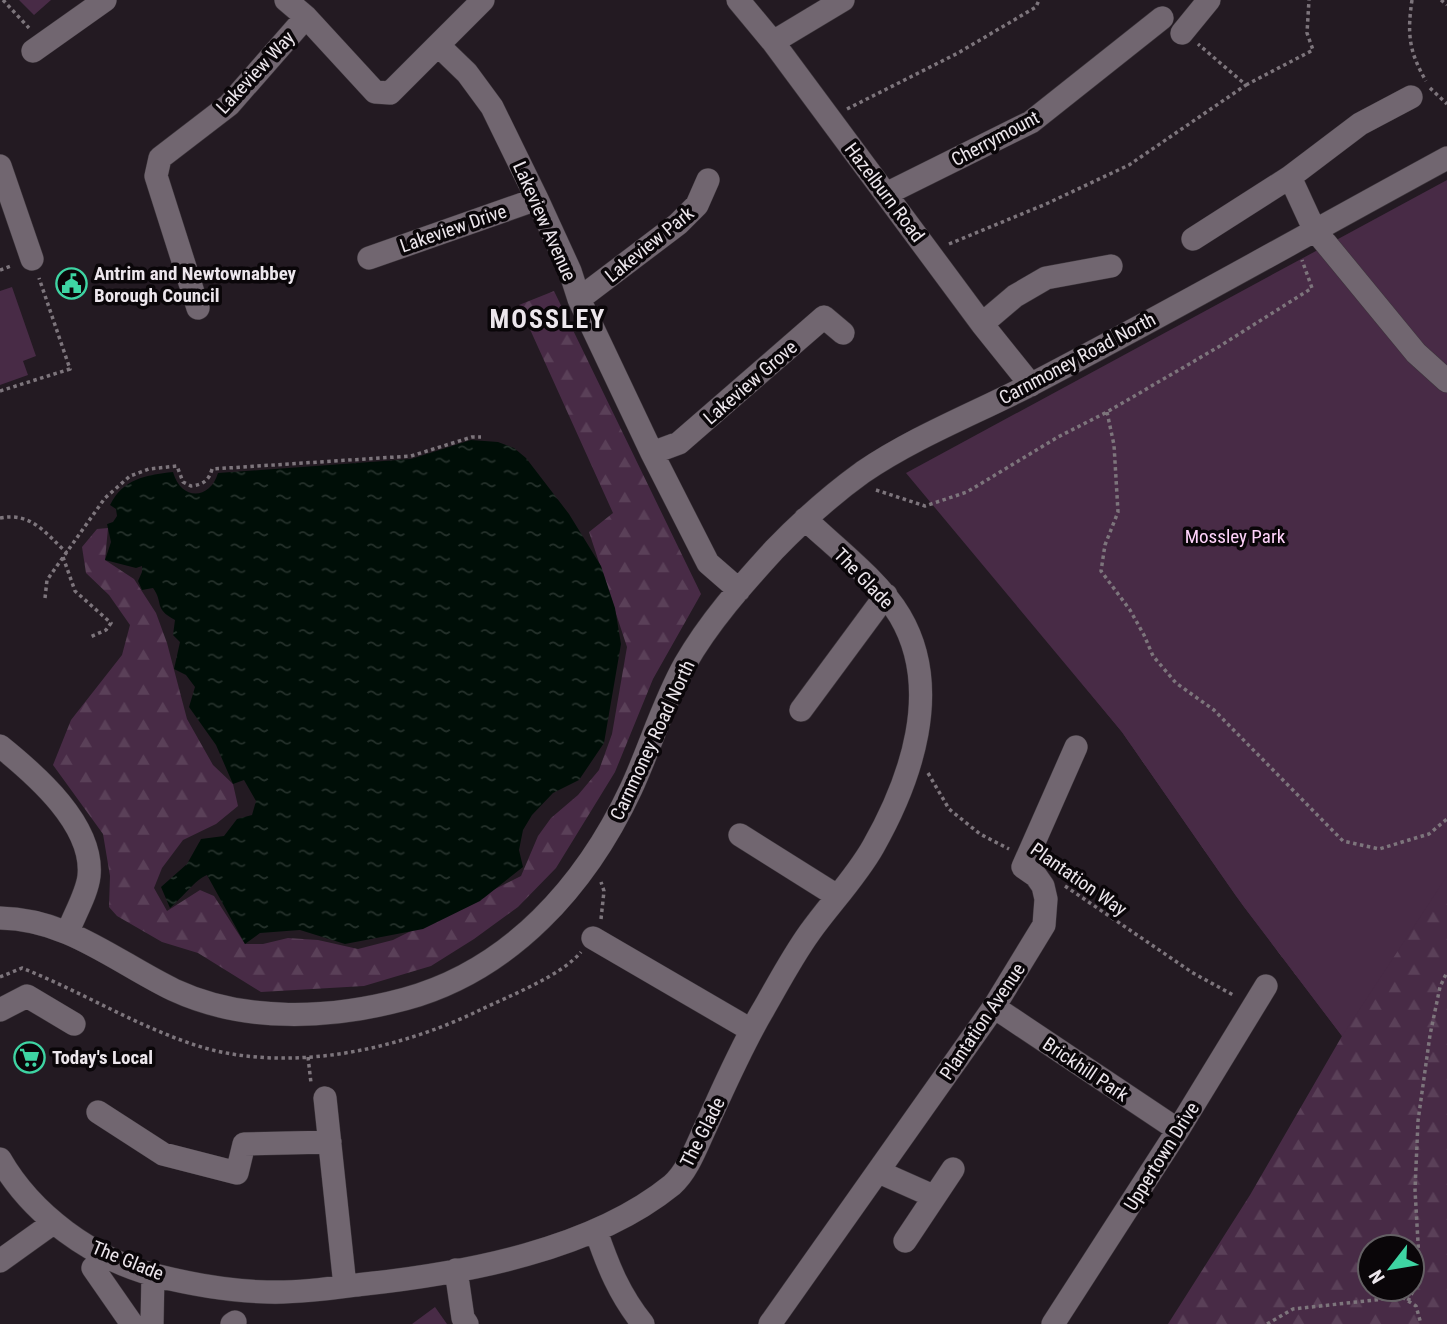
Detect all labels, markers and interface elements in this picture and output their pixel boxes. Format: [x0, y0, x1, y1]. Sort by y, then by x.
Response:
street label: Lakeview Way [211, 26, 299, 118]
street label: Cherrymount [947, 106, 1043, 171]
street label: Hazelburn Road [840, 138, 929, 247]
street label: Lakeview Avenue [508, 158, 581, 284]
street label: Lakeview Drive [397, 199, 510, 257]
street label: Lakeview Park [600, 201, 699, 287]
place label: Antrim and Newtownabbey Borough Council [94, 262, 297, 307]
public building icon: Antrim and Newtownabbey Borough Council [54, 267, 88, 301]
district label: MOSSLEY [490, 304, 606, 334]
street label: Carnmoney Road North [995, 307, 1159, 409]
street label: Lakeview Grove [699, 335, 802, 429]
park label: Mossley Park [1185, 525, 1286, 548]
street label: The Glade [829, 543, 898, 614]
street label: Carnmoney Road North [605, 657, 700, 824]
street label: Plantation Way [1026, 838, 1131, 921]
street label: Plantation Avenue [935, 959, 1030, 1084]
street label: Brickhill Park [1039, 1032, 1133, 1107]
supermarket icon: Today's Local [12, 1040, 46, 1074]
place label: Today's Local [52, 1046, 153, 1069]
street label: The Glade [675, 1093, 730, 1171]
street label: Uppertown Drive [1119, 1098, 1204, 1215]
north arrow [1356, 1233, 1426, 1303]
street label: The Glade [89, 1236, 167, 1285]
text: N [1364, 1266, 1390, 1287]

